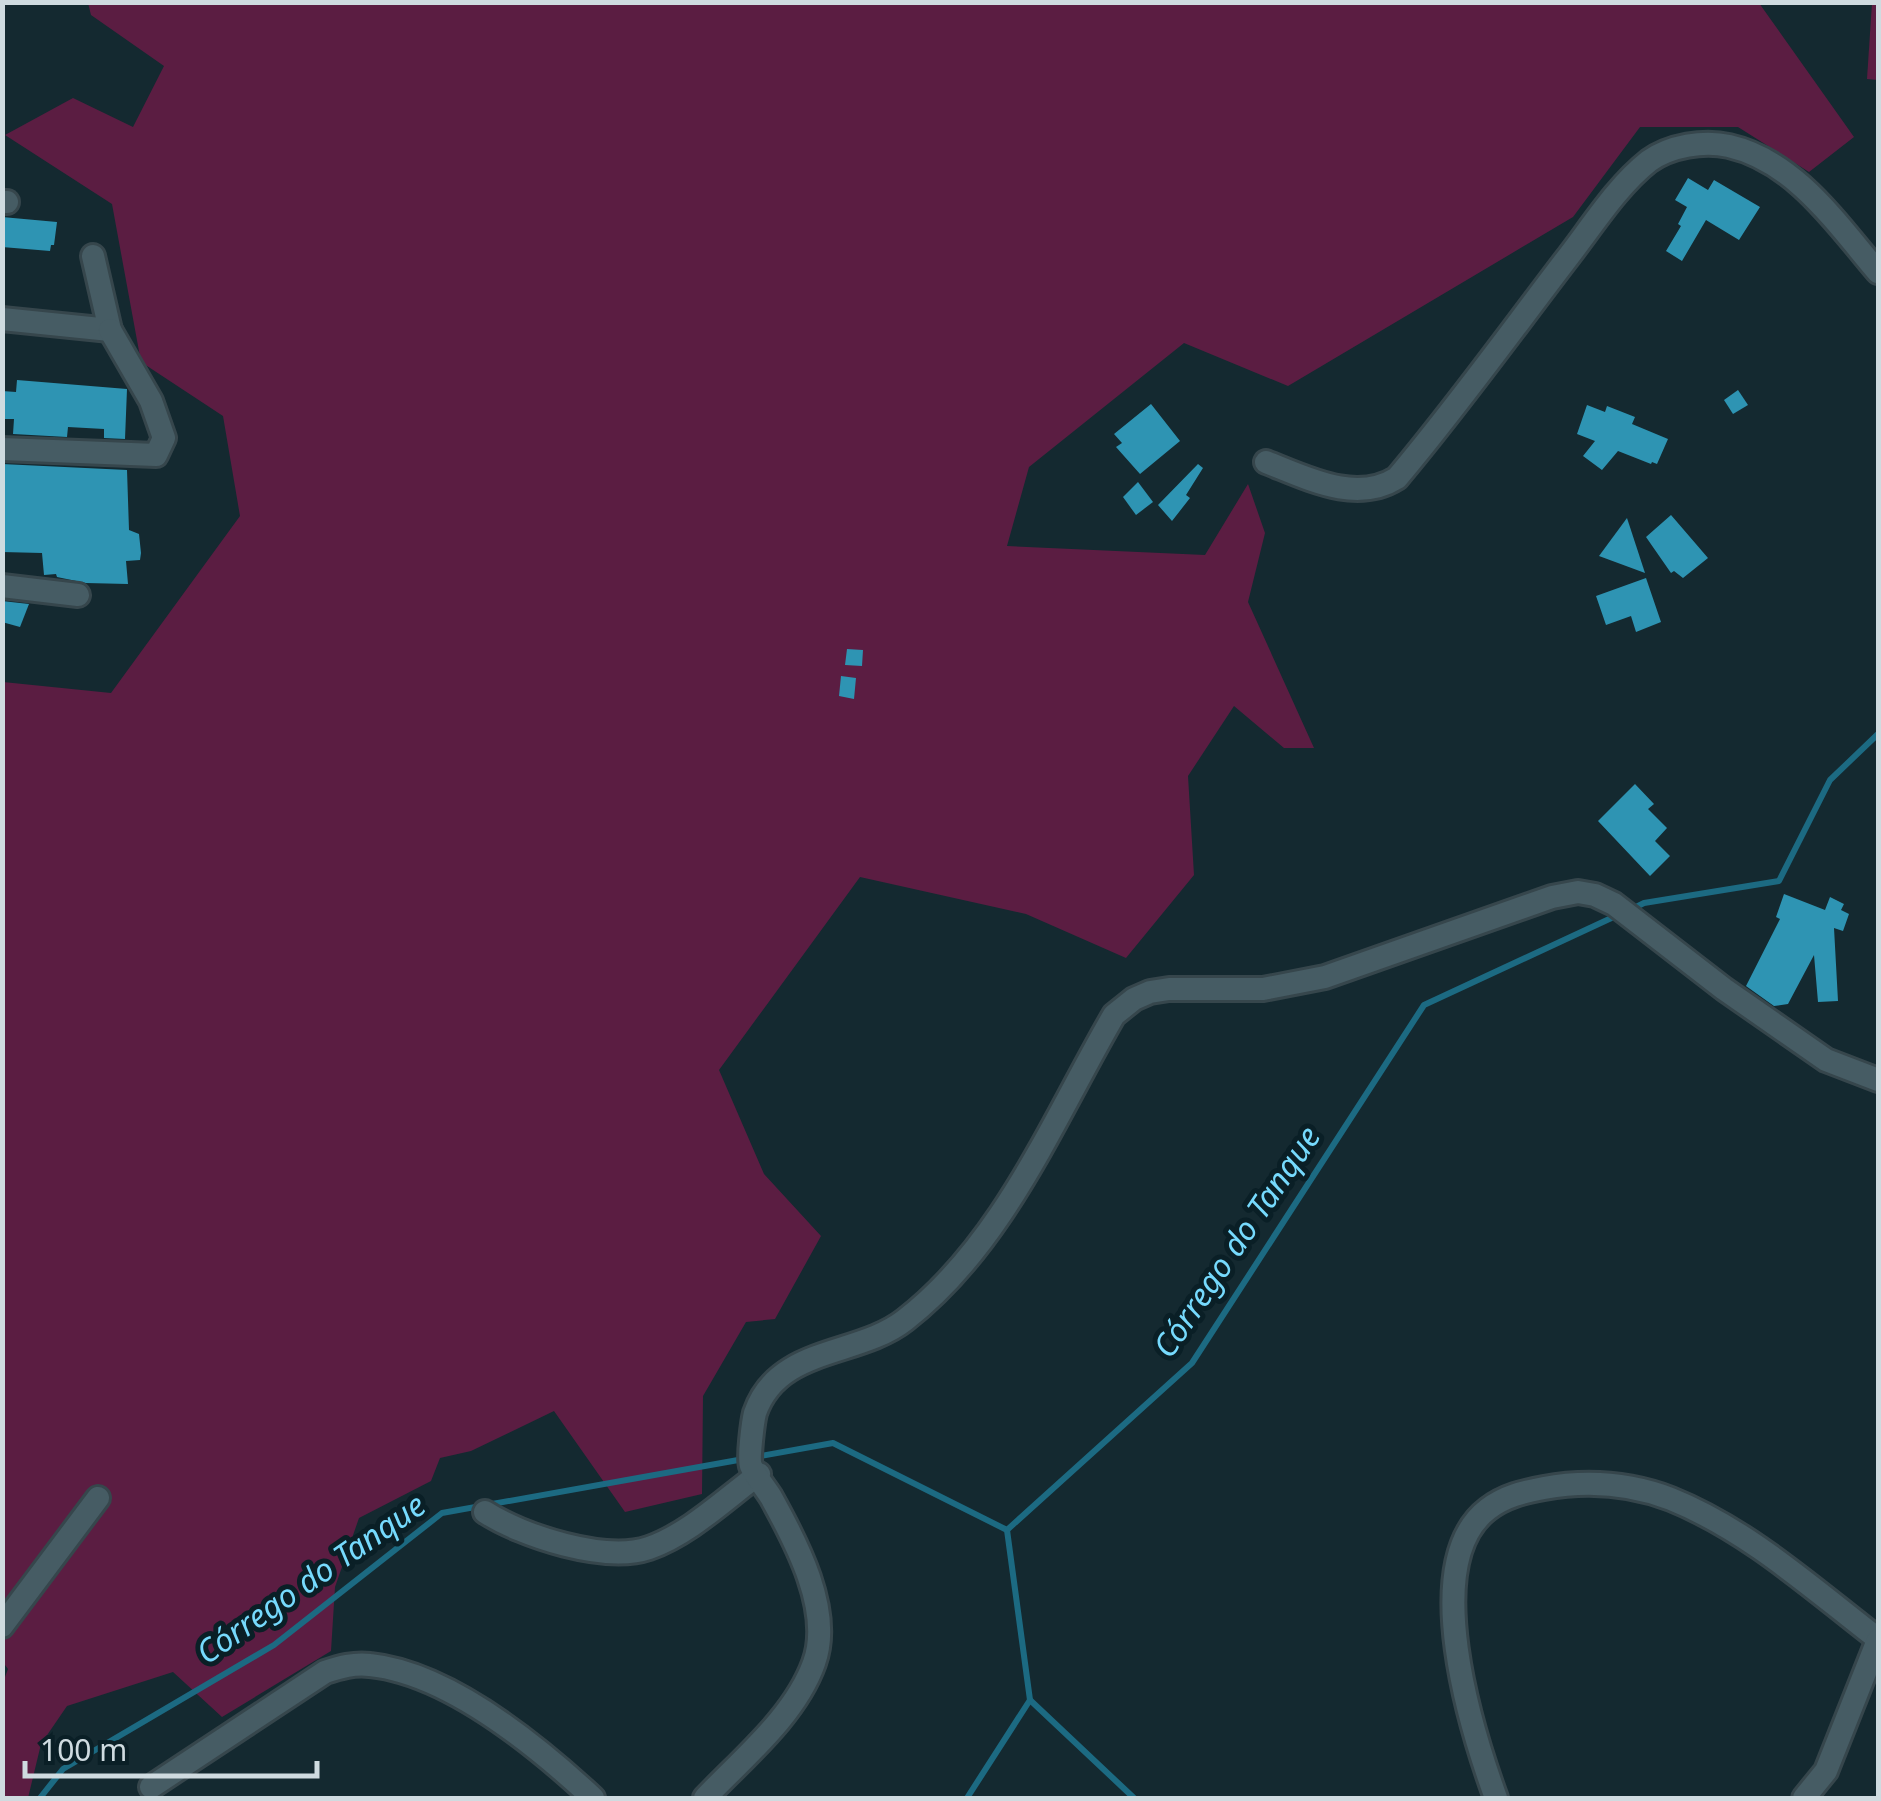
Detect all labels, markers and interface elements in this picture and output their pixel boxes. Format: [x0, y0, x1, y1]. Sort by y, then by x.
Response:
water label: Córrego do Tanque [1142, 1117, 1329, 1365]
water label: Córrego do Tanque [187, 1483, 433, 1673]
scale bar [25, 1716, 318, 1778]
text: 100 m [40, 1729, 127, 1770]

